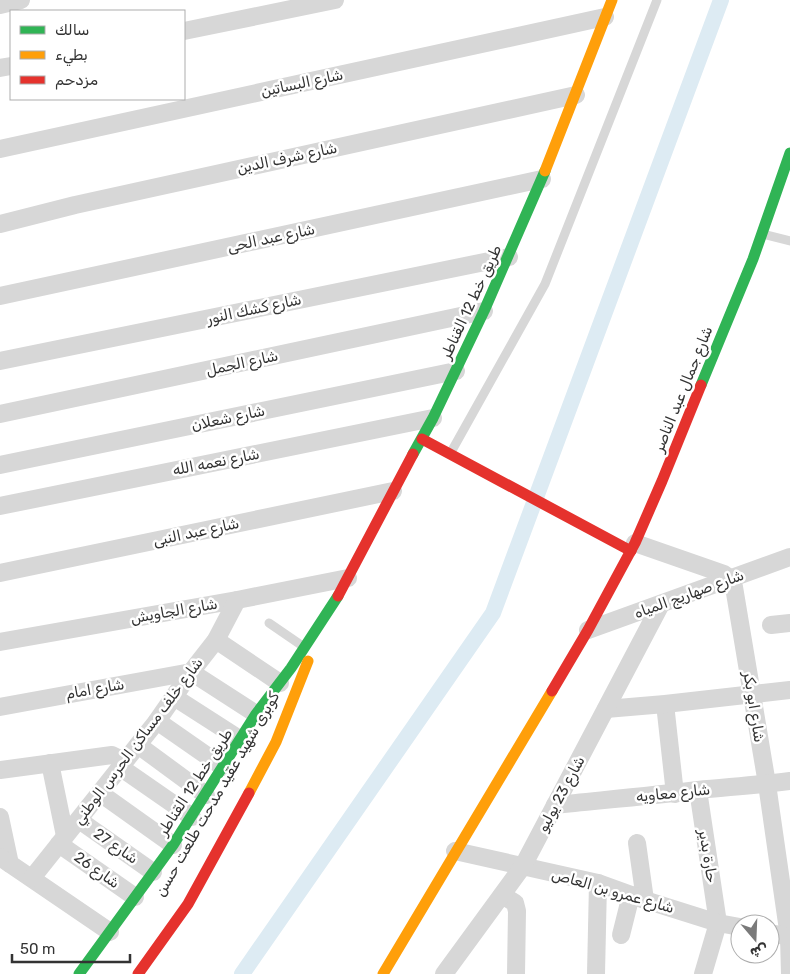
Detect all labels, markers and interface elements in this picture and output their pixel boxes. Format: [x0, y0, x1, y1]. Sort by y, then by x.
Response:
legend [10, 10, 185, 100]
text: سالك [55, 21, 90, 39]
text: بطيء [55, 46, 88, 67]
street label: شارع البساتين [259, 65, 345, 102]
text: مزدحم [55, 71, 98, 90]
street label: شارع شرف الدين [235, 139, 339, 179]
street label: شارع عبد الحى [226, 220, 317, 258]
street label: طريق خط 12 القناطر [436, 242, 505, 363]
street label: شارع كشك النور [204, 290, 303, 330]
street label: شارع جمال عبد الناصر [649, 324, 718, 456]
street label: شارع الجمل [204, 347, 280, 381]
street label: شارع شعلان [190, 401, 267, 437]
street label: شارع نعمه الله [171, 445, 261, 481]
street label: شارع عبد النبى [151, 514, 241, 552]
street label: شارع صهاريج المياه [632, 566, 747, 624]
street label: شارع الجاويش [129, 594, 219, 629]
street label: شارع خلف مساكن الحرس الوطني [69, 654, 209, 830]
street label: شارع ابو بكر [737, 669, 768, 744]
street label: شارع امام [64, 675, 126, 705]
street label: كوبرى شهيد عقيد مدحت طلعت حسن [151, 688, 283, 899]
street label: طريق خط 12 القناطر [153, 725, 236, 840]
street label: شارع 23 يوليو [533, 753, 590, 836]
street label: شارع معاويه [635, 780, 711, 808]
street label: شارع 27 [89, 824, 142, 869]
street label: حارة بدير [695, 827, 721, 884]
street label: شارع 26 [70, 848, 123, 894]
street label: شارع عمرو بن العاص [549, 865, 676, 919]
north arrow [730, 914, 780, 964]
scale bar [12, 932, 130, 964]
text: 50 m [20, 940, 55, 958]
text: ش [748, 940, 770, 962]

